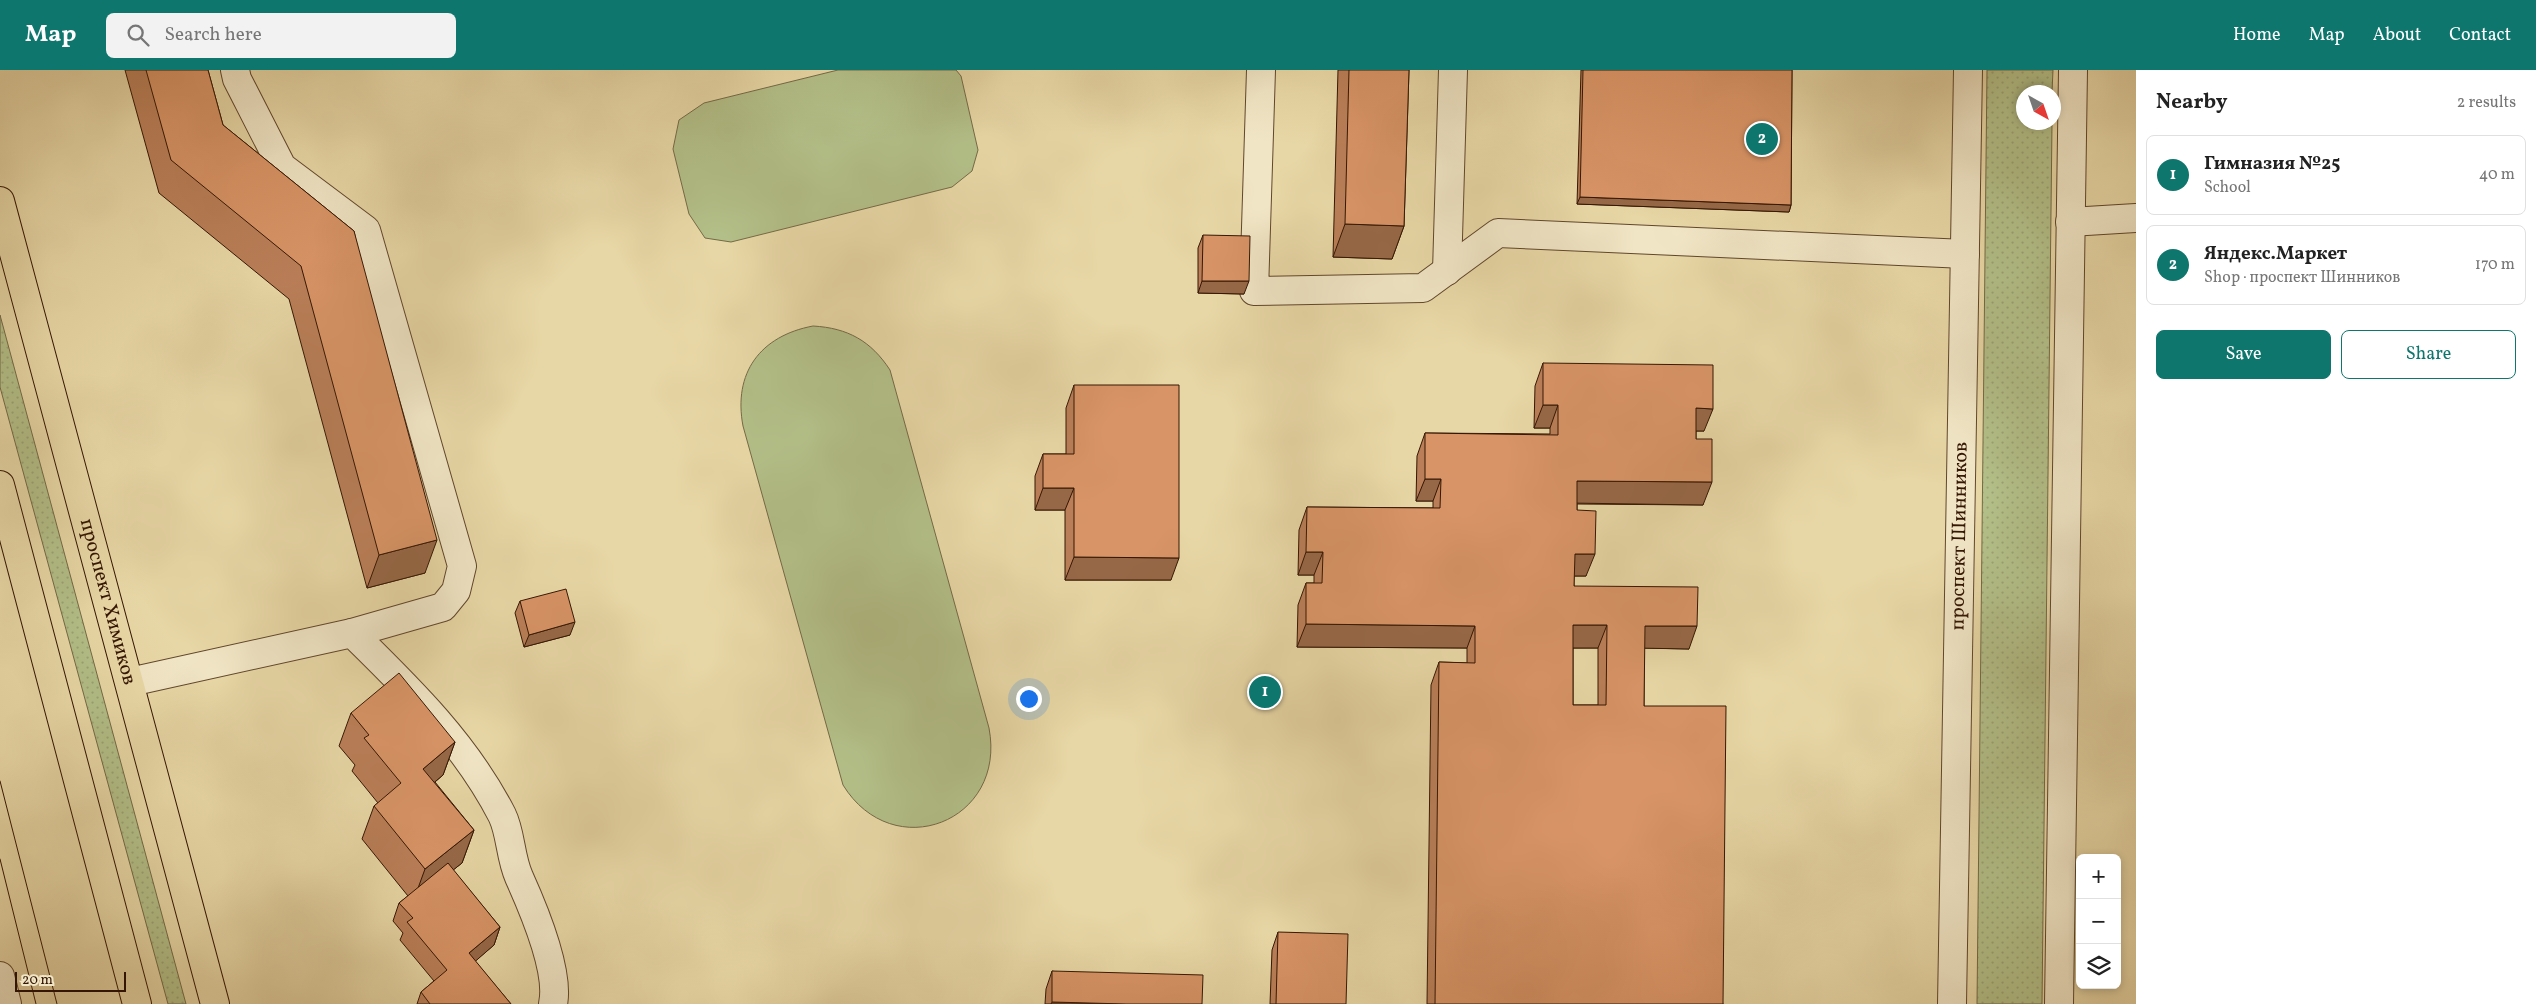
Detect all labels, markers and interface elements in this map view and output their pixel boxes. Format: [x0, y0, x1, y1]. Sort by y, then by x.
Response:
search box [106, 13, 456, 58]
text: Map [25, 18, 76, 52]
icon: search [124, 21, 152, 49]
text: Search here [164, 22, 262, 48]
text: Home [2233, 23, 2281, 48]
text: Map [2309, 23, 2345, 48]
text: About [2373, 23, 2421, 48]
text: Contact [2449, 23, 2511, 48]
north arrow [2016, 85, 2061, 130]
text: Nearby [2156, 88, 2227, 117]
text: 2 results [2457, 92, 2516, 114]
pin: 2 [1746, 120, 1778, 158]
text: Гимназия №25 [2204, 151, 2340, 177]
text: 1 [2170, 164, 2176, 186]
text: 40 m [2479, 164, 2515, 186]
text: School [2204, 177, 2251, 199]
text: Яндекс.Маркет [2204, 241, 2347, 267]
text: 2 [2169, 254, 2177, 276]
text: 170 m [2475, 254, 2515, 276]
text: Shop · проспект Шинников [2204, 267, 2400, 289]
button: Save [2156, 330, 2331, 379]
button: Share [2341, 330, 2516, 379]
street label: проспект Шинников [1944, 442, 1976, 631]
street label: проспект Химиков [72, 516, 143, 688]
pin: 1 [1249, 673, 1281, 711]
your location [1016, 686, 1042, 712]
map controls [2076, 854, 2121, 989]
button: + [2076, 854, 2121, 899]
button: − [2076, 899, 2121, 944]
button: layers [2076, 944, 2121, 989]
scale bar [15, 969, 126, 992]
text: 20 m [22, 971, 53, 990]

